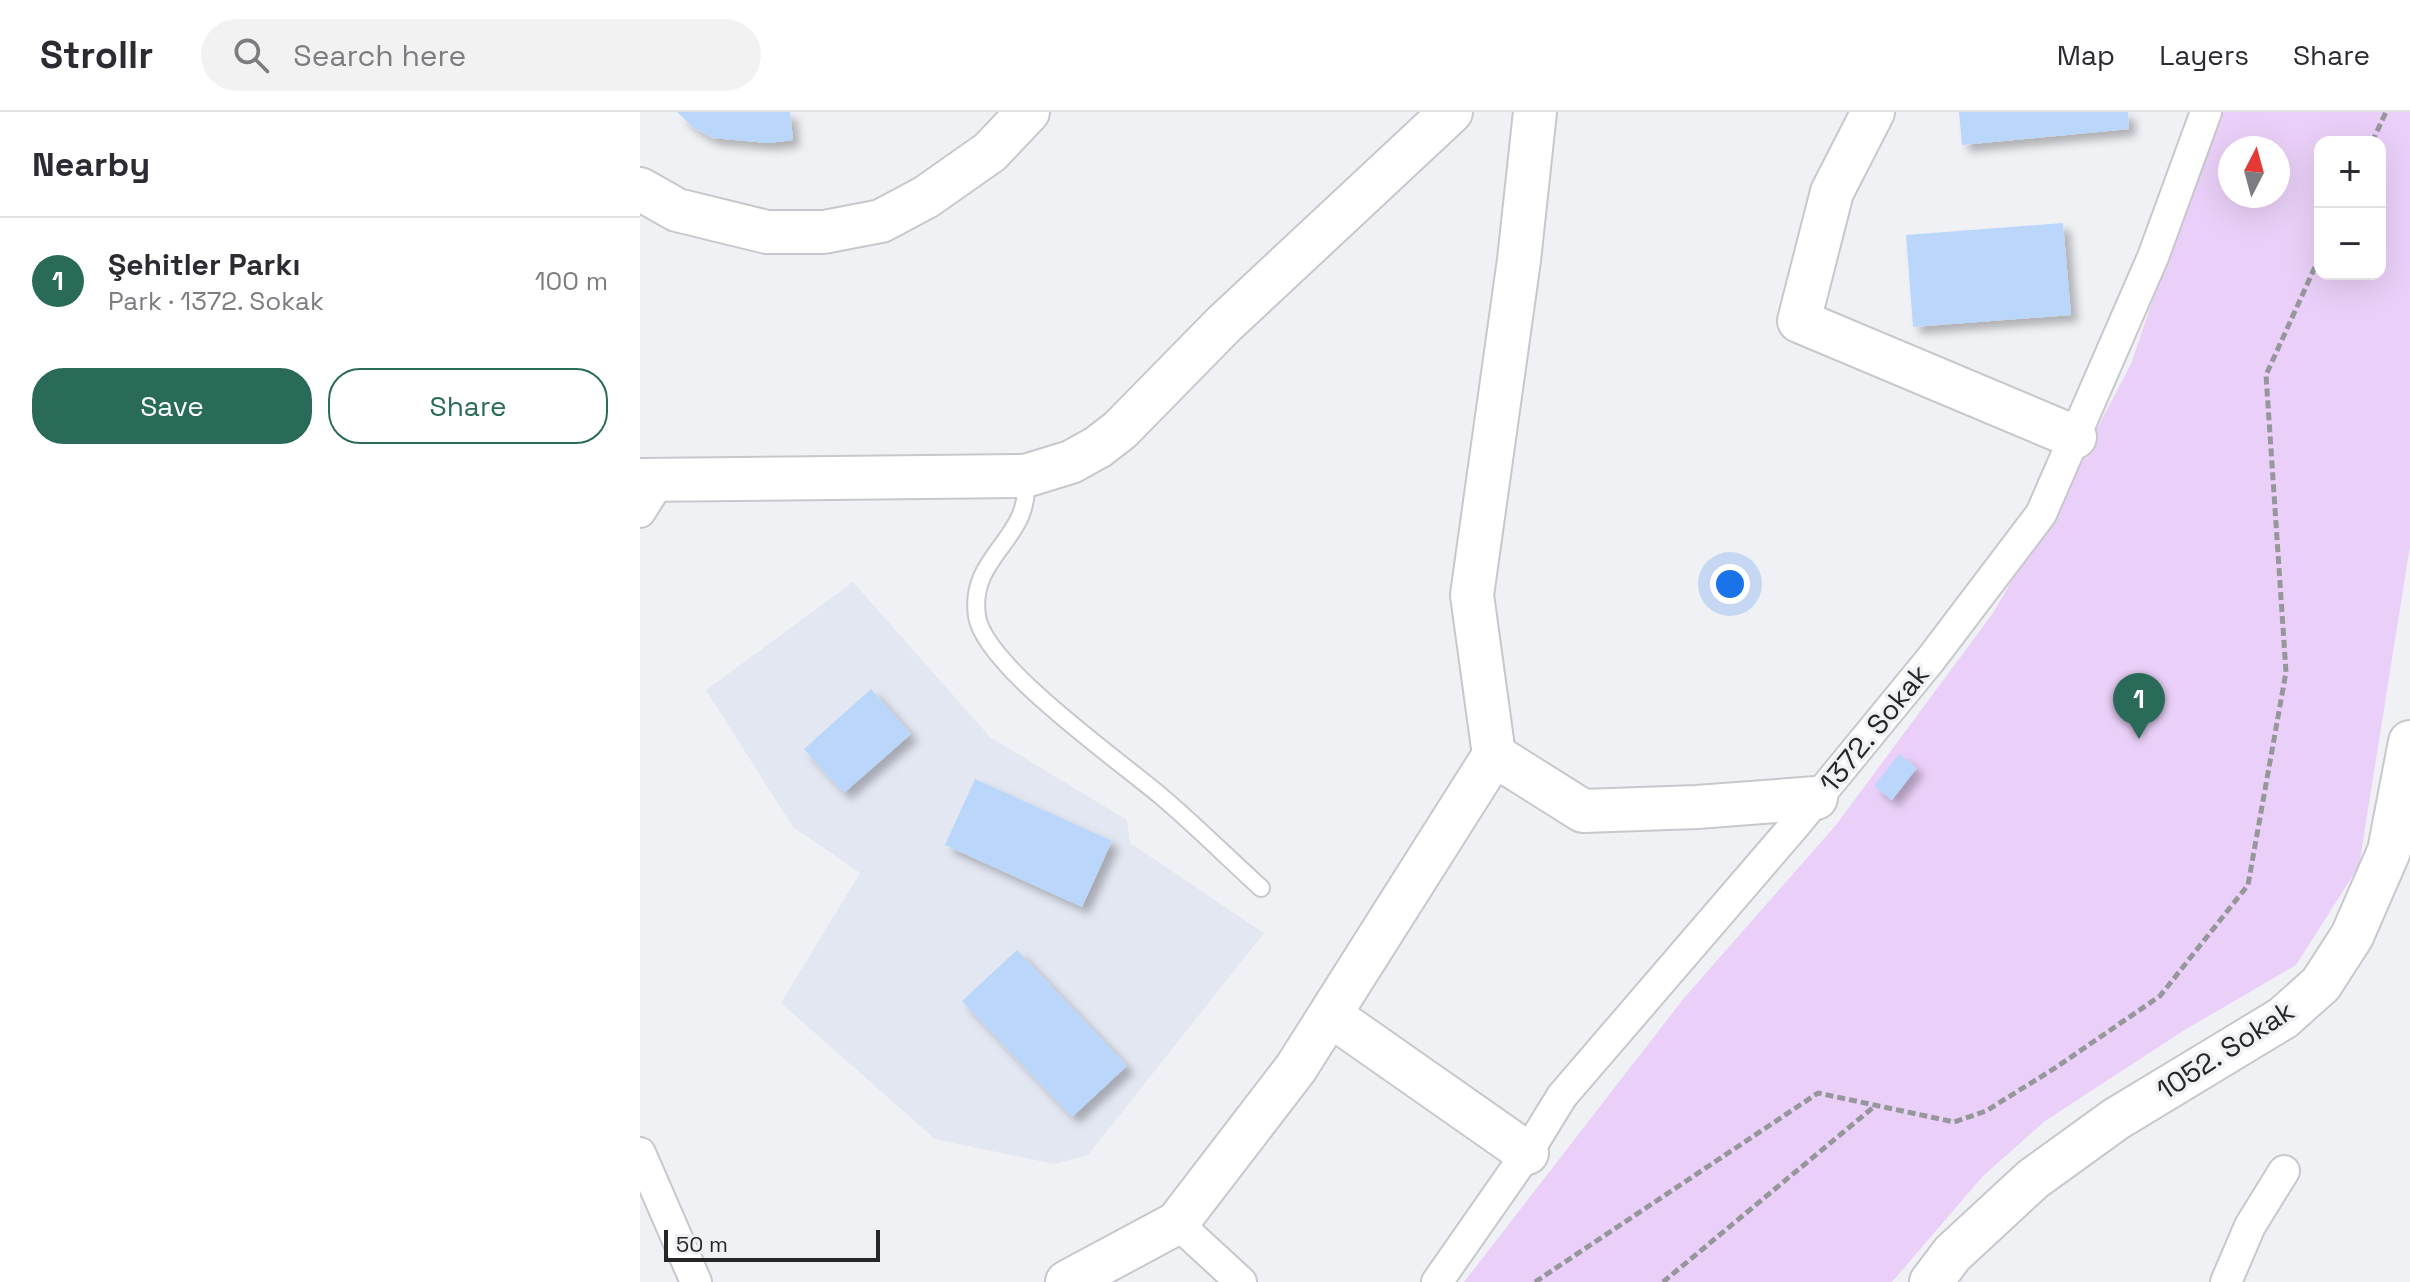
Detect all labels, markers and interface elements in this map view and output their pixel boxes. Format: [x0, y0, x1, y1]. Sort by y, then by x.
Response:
search box [201, 19, 761, 91]
text: Strollr [40, 31, 153, 79]
icon: search [229, 33, 273, 77]
text: Search here [293, 36, 466, 75]
text: Map [2057, 37, 2115, 73]
text: Layers [2159, 37, 2249, 73]
text: Share [2293, 37, 2370, 73]
north arrow [2218, 136, 2290, 208]
map controls [2314, 136, 2386, 280]
button: + [2314, 136, 2386, 208]
text: Nearby [32, 143, 150, 186]
button: − [2314, 208, 2386, 280]
text: Şehitler Parkı [108, 245, 300, 284]
text: 1 [52, 264, 64, 298]
text: 100 m [535, 264, 608, 298]
text: Park · 1372. Sokak [108, 284, 324, 318]
button: Save [32, 368, 312, 444]
button: Share [328, 368, 608, 444]
your location [1710, 564, 1750, 604]
street label: 1372. Sokak [1811, 657, 1937, 799]
pin: 1 [2113, 673, 2165, 739]
street label: 1052. Sokak [2149, 992, 2301, 1108]
scale bar [664, 1226, 880, 1262]
text: 50 m [676, 1230, 728, 1258]

